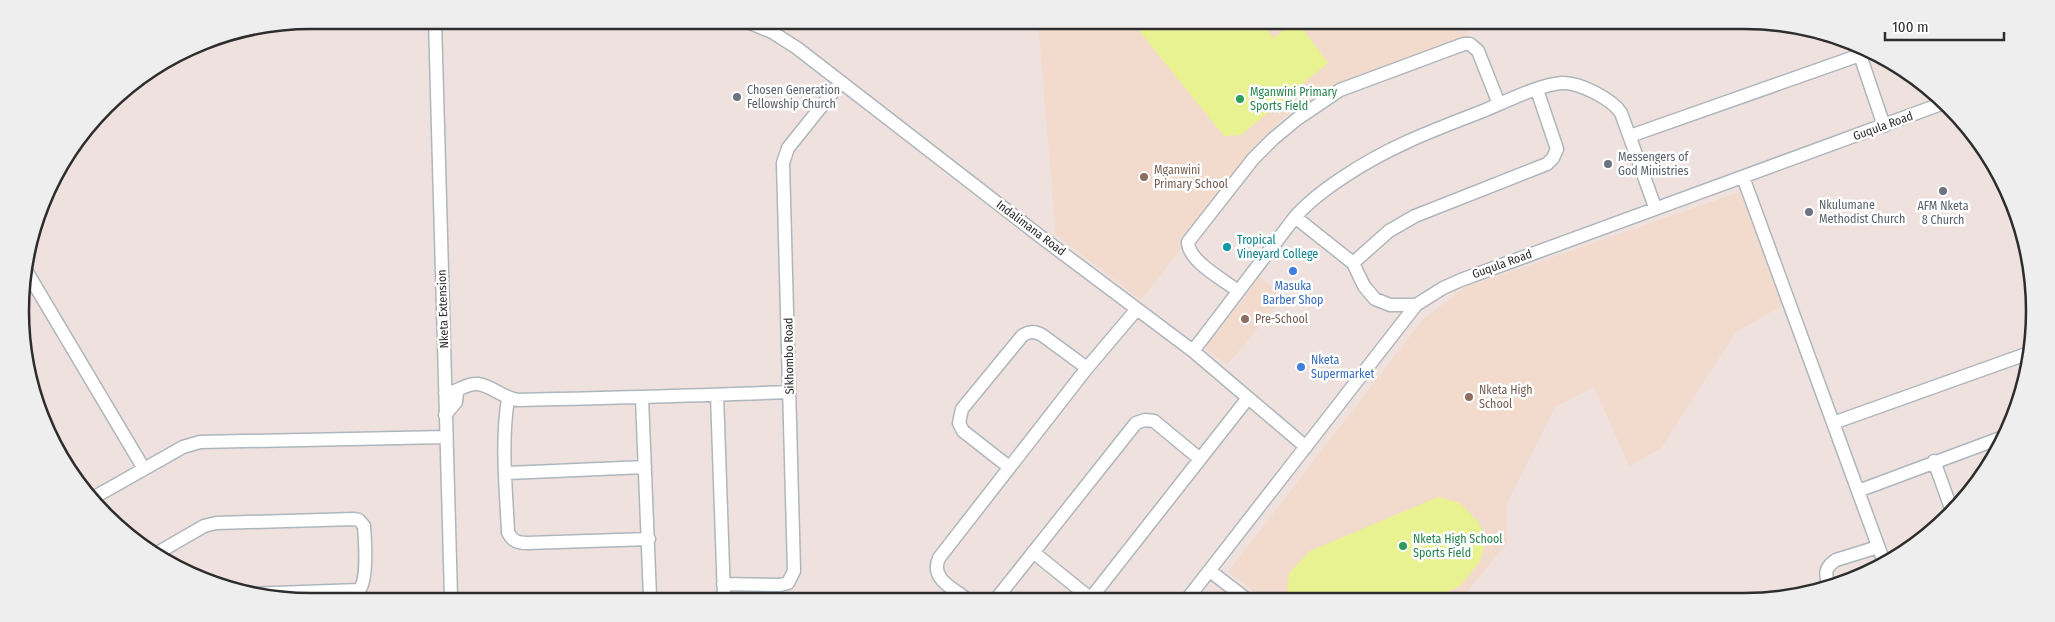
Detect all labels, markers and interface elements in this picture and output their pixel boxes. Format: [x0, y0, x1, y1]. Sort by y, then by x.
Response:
scale bar [1885, 10, 2004, 42]
text: 100 m [1892, 18, 1929, 36]
place label: Chosen Generation Fellowship Church [747, 83, 840, 111]
place label: Mganwini Primary Sports Field [1250, 85, 1338, 113]
marker: Chosen Generation Fellowship Church [731, 91, 743, 103]
marker: Mganwini Primary Sports Field [1234, 93, 1246, 105]
street label: Guqula Road [1851, 109, 1915, 143]
place label: Messengers of God Ministries [1618, 150, 1689, 178]
marker: Messengers of God Ministries [1602, 158, 1614, 170]
place label: Mganwini Primary School [1154, 163, 1228, 191]
marker: Mganwini Primary School [1138, 171, 1150, 183]
marker: AFM Nketa 8 Church [1937, 185, 1949, 197]
street label: Indalimana Road [994, 197, 1068, 259]
place label: Nkulumane Methodist Church [1819, 198, 1905, 226]
place label: AFM Nketa 8 Church [1917, 199, 1969, 227]
marker: Nkulumane Methodist Church [1803, 206, 1815, 218]
place label: Tropical Vineyard College [1237, 233, 1318, 261]
marker: Tropical Vineyard College [1221, 241, 1233, 253]
street label: Guqula Road [1470, 247, 1534, 281]
marker: Masuka Barber Shop [1287, 265, 1299, 277]
street label: Nketa Extension [435, 269, 451, 349]
place label: Masuka Barber Shop [1263, 279, 1323, 307]
place label: Pre-School [1255, 312, 1308, 326]
marker: Pre-School [1239, 313, 1251, 325]
street label: Sikhombo Road [781, 317, 797, 395]
place label: Nketa Supermarket [1311, 353, 1374, 381]
marker: Nketa Supermarket [1295, 361, 1307, 373]
place label: Nketa High School [1479, 383, 1533, 411]
marker: Nketa High School [1463, 391, 1475, 403]
place label: Nketa High School Sports Field [1413, 532, 1503, 560]
marker: Nketa High School Sports Field [1397, 540, 1409, 552]

